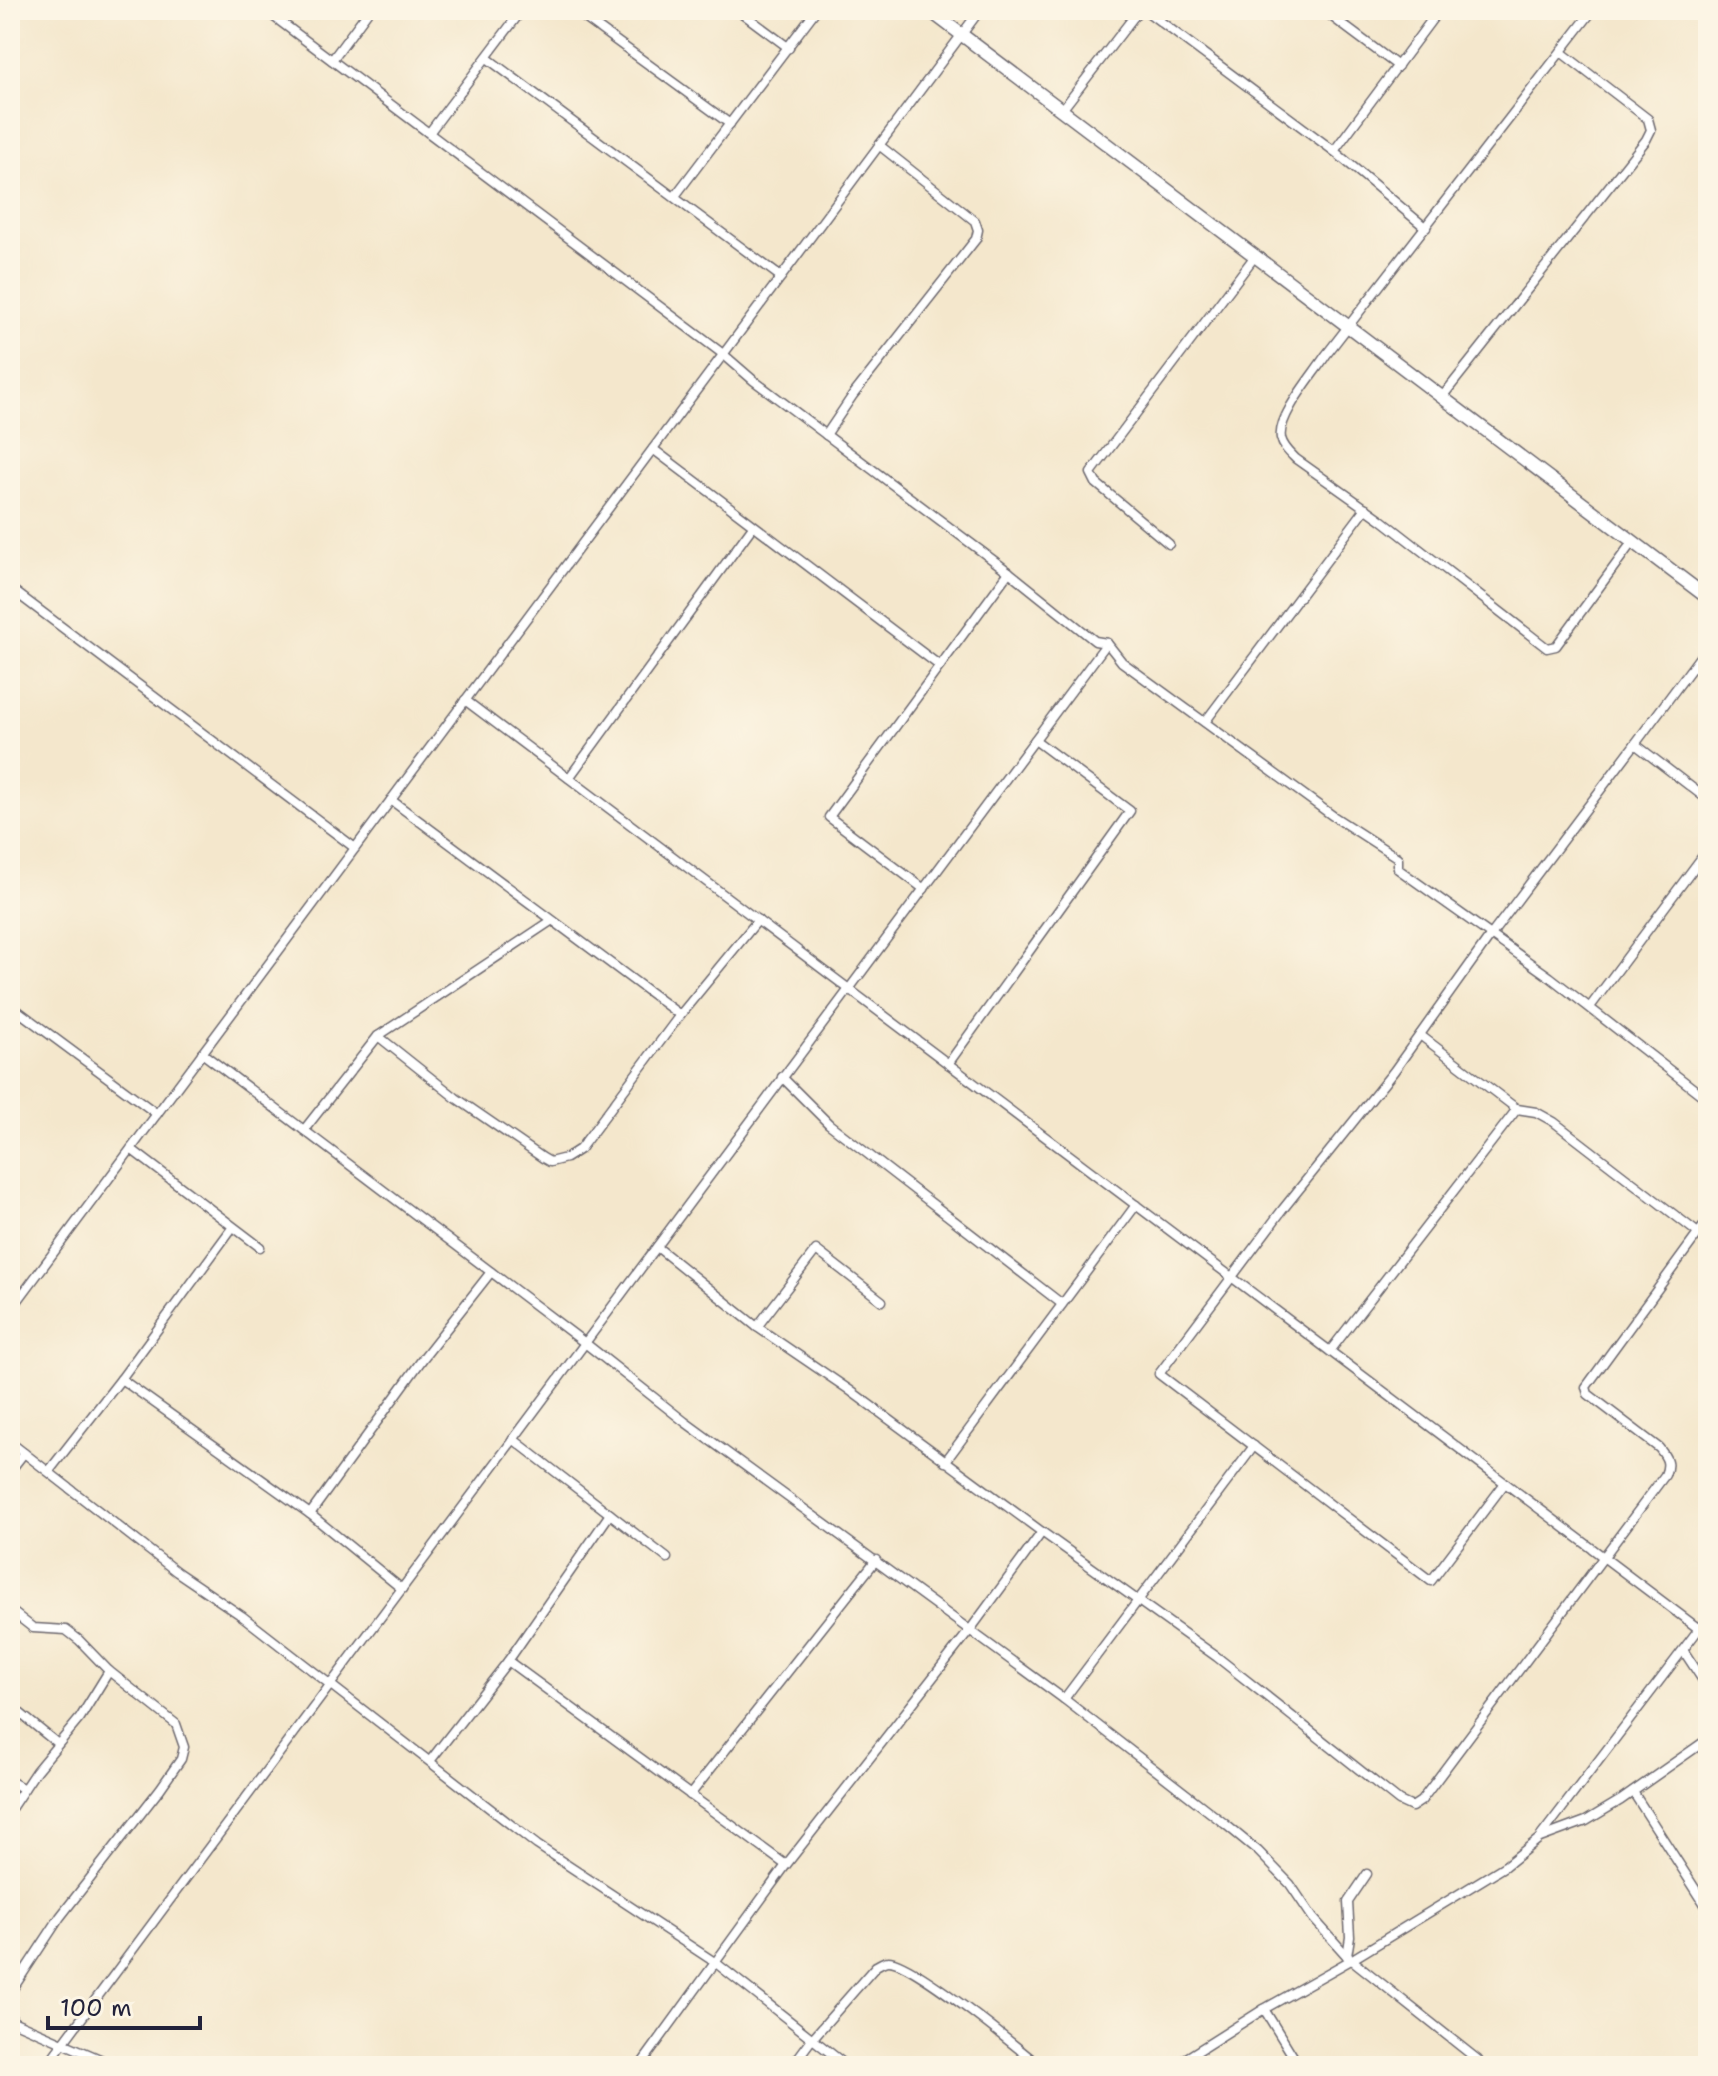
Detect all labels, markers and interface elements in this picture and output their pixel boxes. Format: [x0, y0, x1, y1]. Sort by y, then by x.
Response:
scale bar [48, 1980, 200, 2030]
text: 100 m [60, 1992, 132, 2024]

